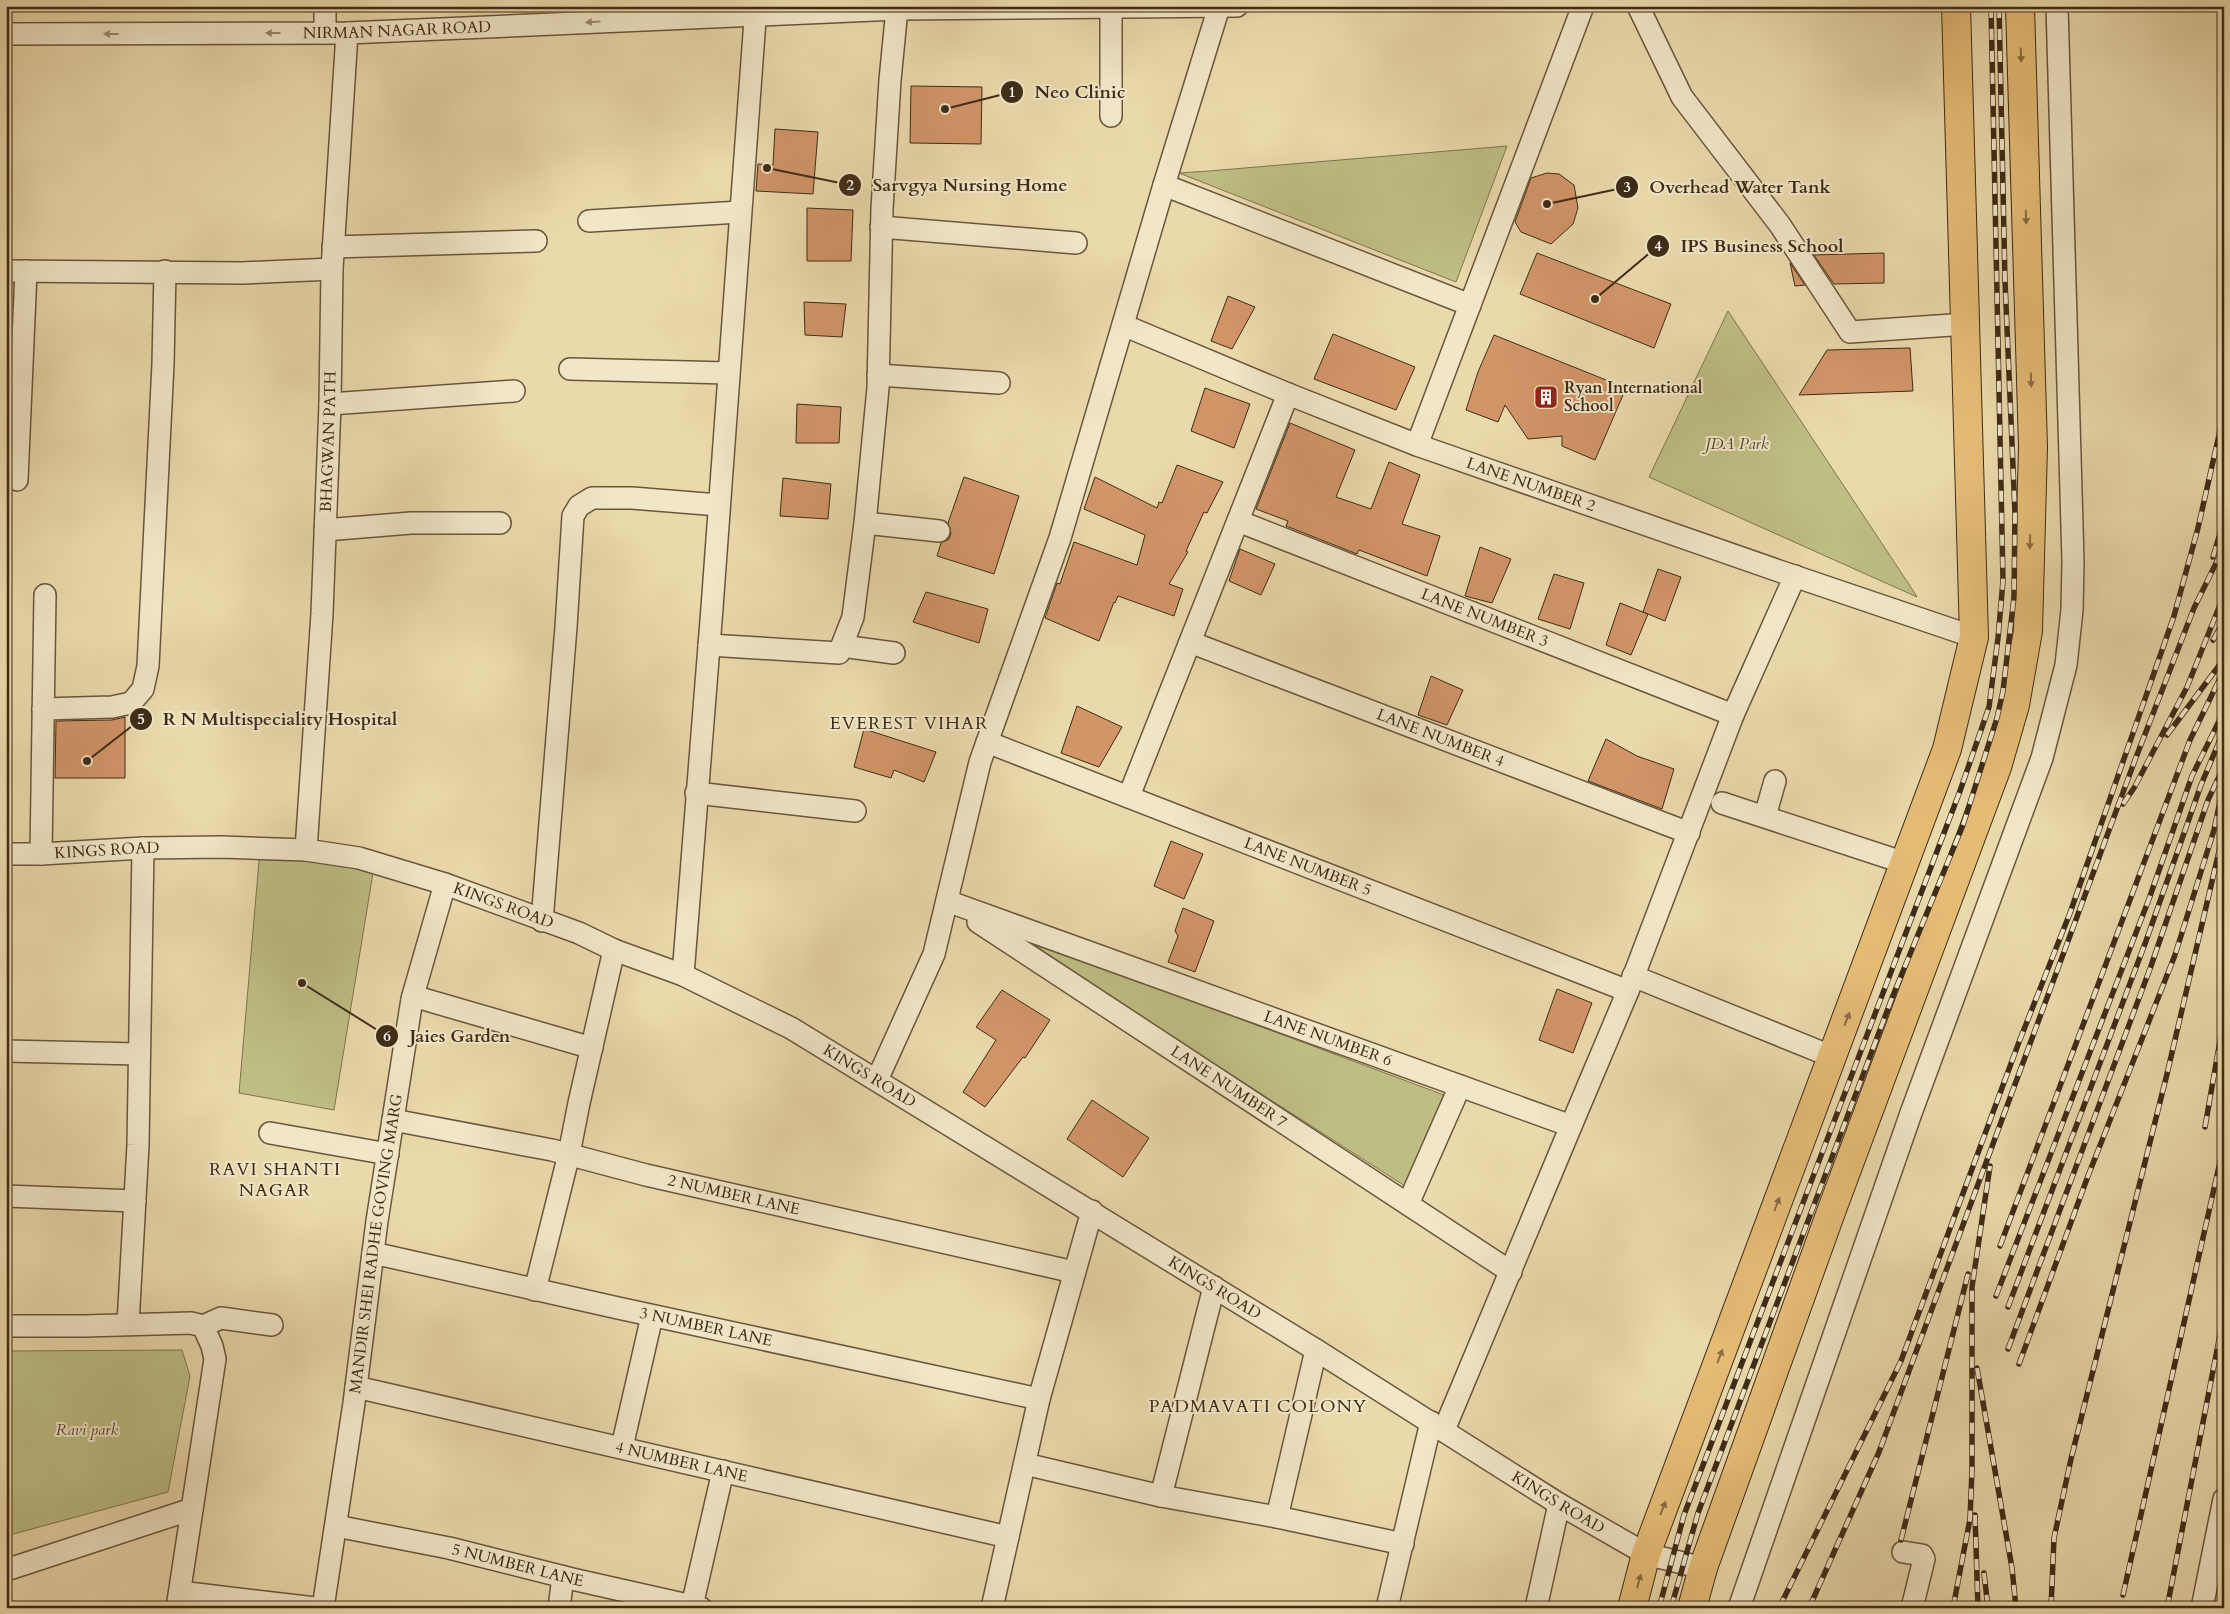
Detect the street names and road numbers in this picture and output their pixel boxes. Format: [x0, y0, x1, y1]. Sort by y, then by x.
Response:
street label: NIRMAN NAGAR ROAD [303, 16, 492, 44]
street label: BHAGWAN PATH [315, 371, 341, 513]
street label: LANE NUMBER 2 [1463, 452, 1598, 517]
street label: LANE NUMBER 3 [1418, 583, 1552, 653]
street label: LANE NUMBER 4 [1373, 703, 1507, 772]
street label: LANE NUMBER 5 [1241, 832, 1375, 901]
street label: KINGS ROAD [54, 837, 160, 864]
street label: KINGS ROAD [450, 877, 557, 934]
street label: LANE NUMBER 6 [1261, 1005, 1395, 1072]
street label: KINGS ROAD [819, 1039, 920, 1113]
street label: LANE NUMBER 7 [1166, 1040, 1291, 1133]
street label: MANDIR SHEI RADHE GOVING MARG [344, 1092, 408, 1395]
street label: 2 NUMBER LANE [665, 1169, 802, 1221]
street label: KINGS ROAD [1164, 1251, 1265, 1325]
street label: 3 NUMBER LANE [638, 1302, 774, 1352]
street label: 4 NUMBER LANE [613, 1436, 750, 1488]
street label: KINGS ROAD [1507, 1466, 1609, 1539]
street label: 5 NUMBER LANE [450, 1538, 586, 1592]

